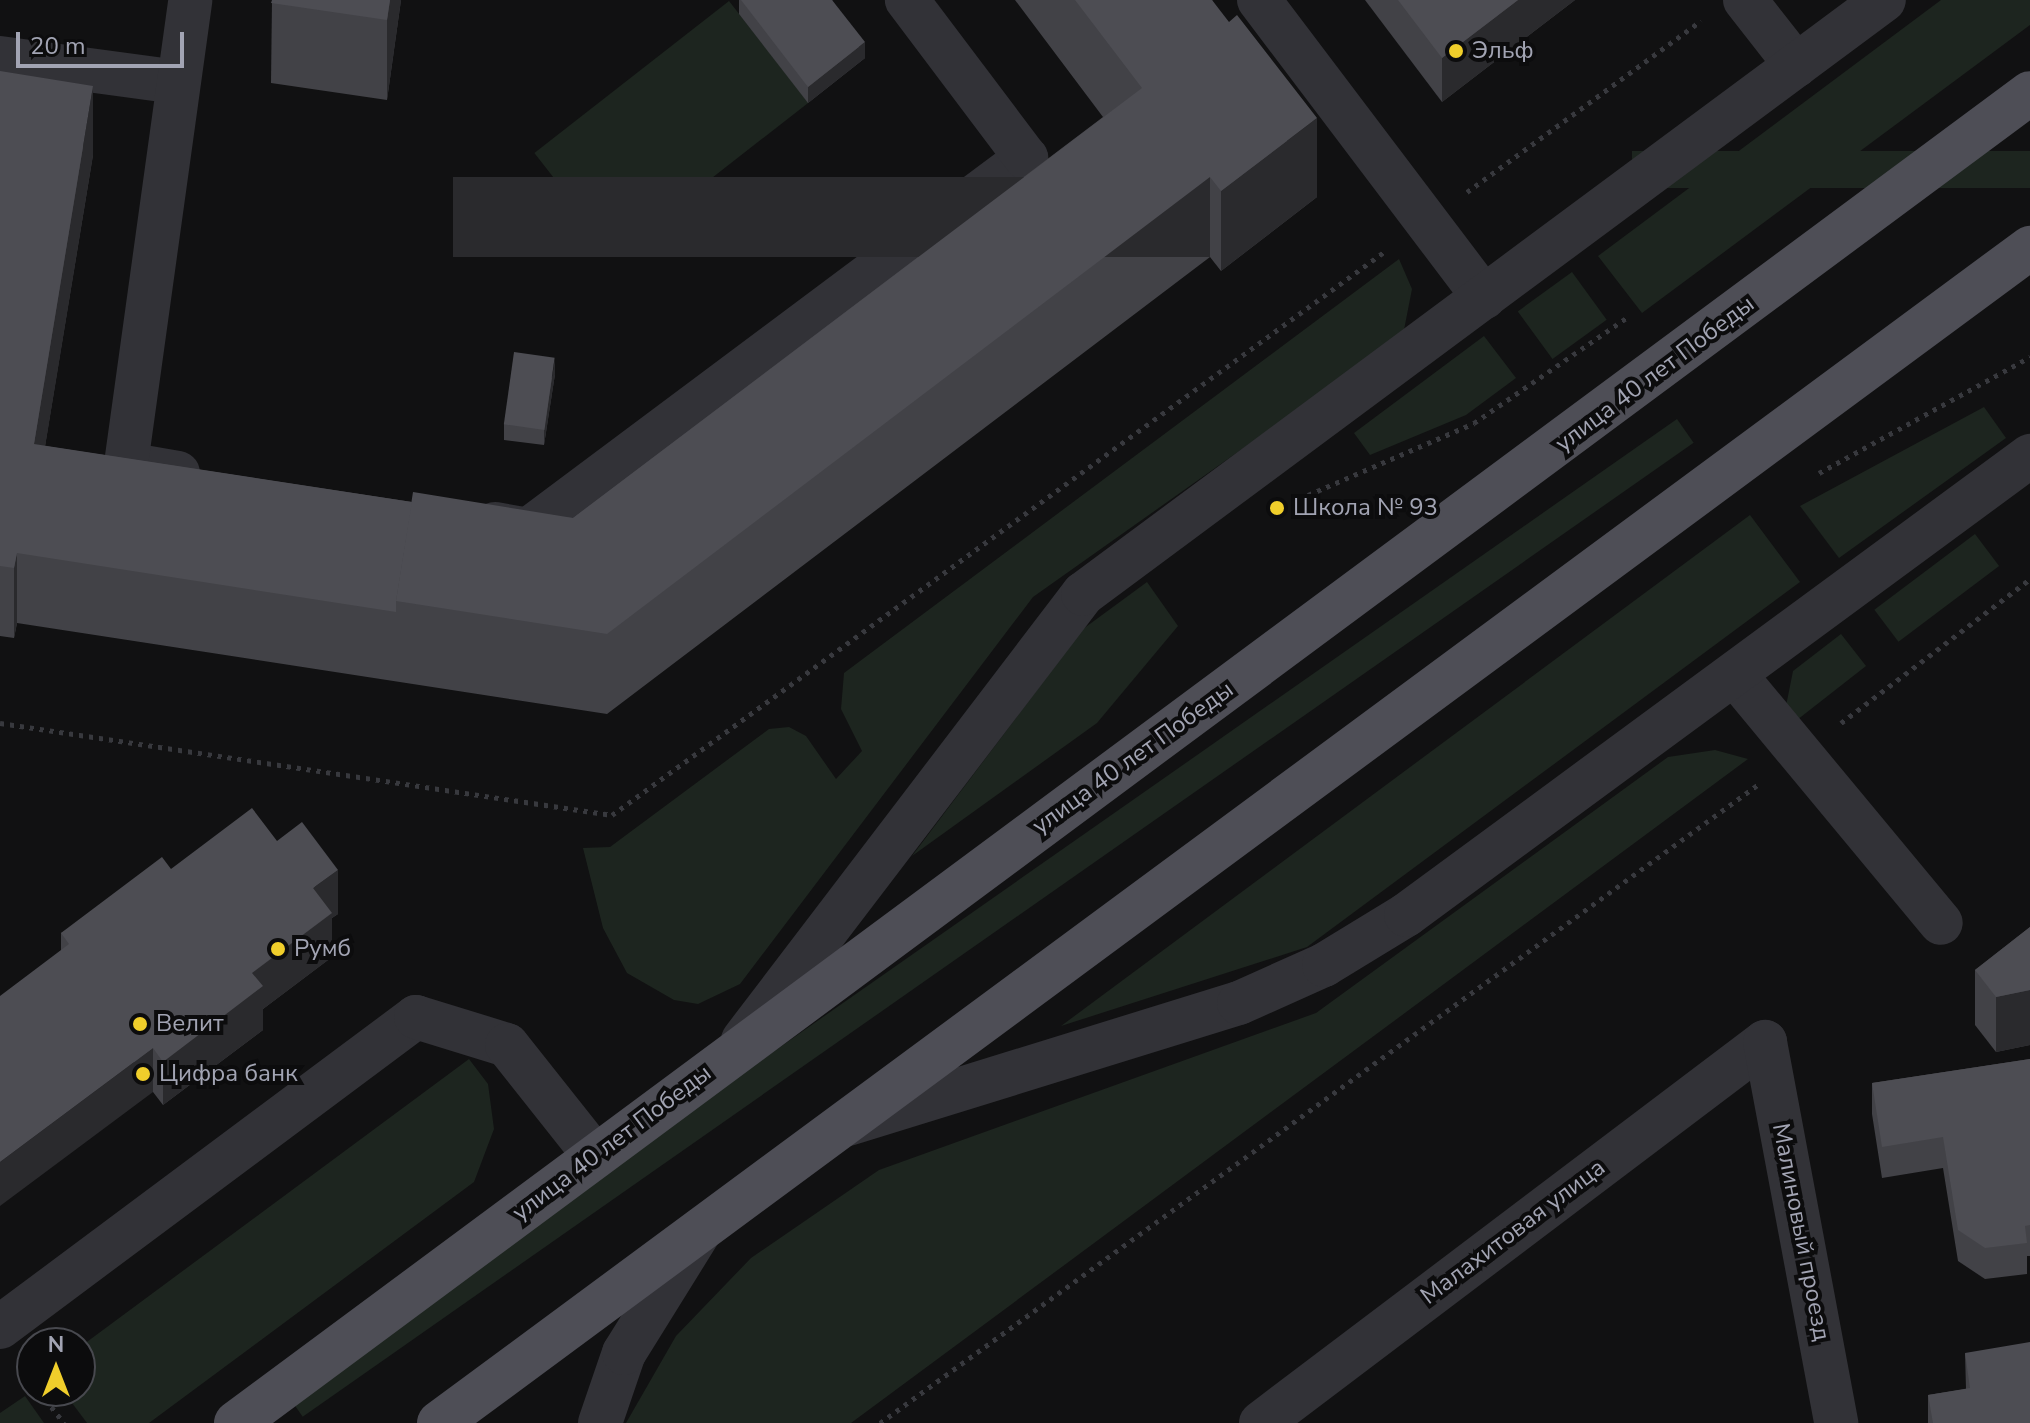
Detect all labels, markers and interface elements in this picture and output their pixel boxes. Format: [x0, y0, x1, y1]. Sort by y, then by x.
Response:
scale bar [20, 16, 188, 66]
text: 20 m [30, 30, 86, 62]
place label: Эльф [1472, 37, 1534, 65]
marker: Эльф [1447, 42, 1465, 60]
street label: улица 40 лет Победы [1550, 290, 1760, 458]
place label: Школа № 93 [1293, 494, 1438, 522]
marker: Школа № 93 [1268, 499, 1286, 517]
street label: улица 40 лет Победы [1027, 675, 1239, 841]
place label: Румб [294, 935, 351, 963]
marker: Румб [269, 940, 287, 958]
place label: Велит [156, 1010, 224, 1038]
marker: Велит [131, 1015, 149, 1033]
street label: улица 40 лет Победы [507, 1059, 717, 1227]
place label: Цифра банк [159, 1060, 298, 1088]
marker: Цифра банк [134, 1065, 152, 1083]
street label: Малиновый проезд [1766, 1121, 1836, 1343]
street label: Малахитовая улица [1415, 1153, 1611, 1311]
north arrow [16, 1327, 96, 1407]
text: N [48, 1330, 64, 1360]

